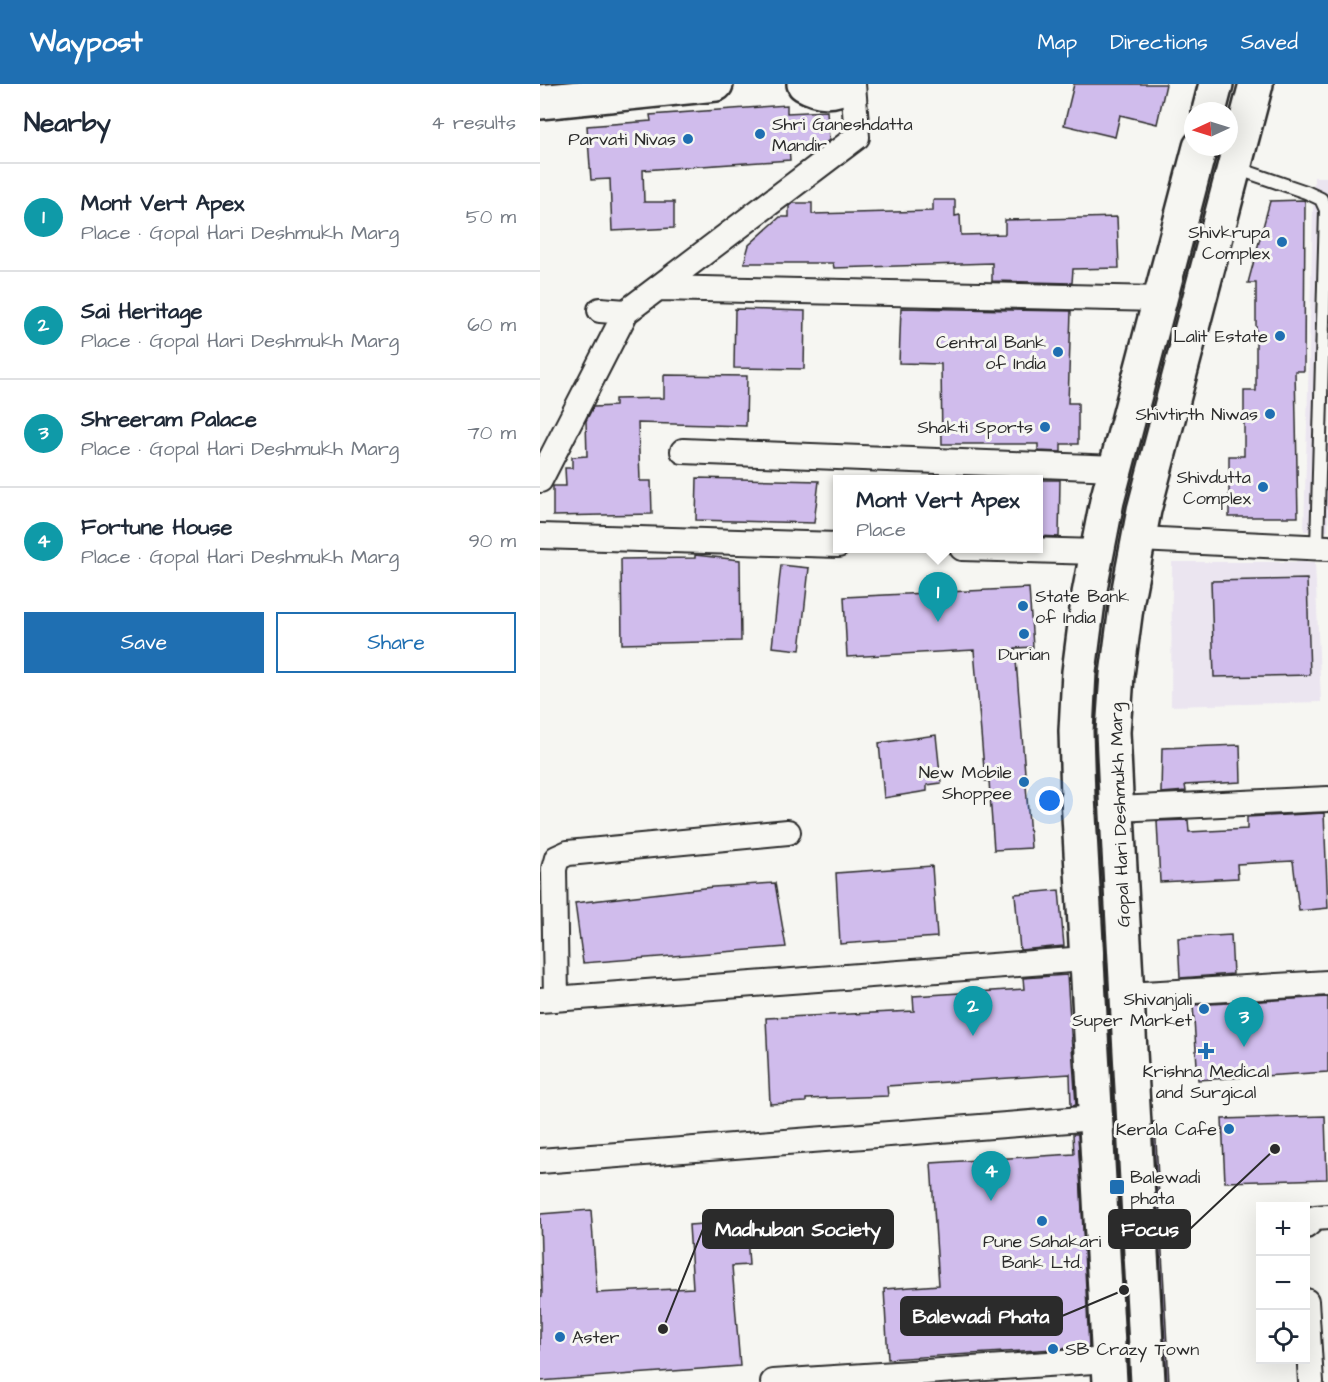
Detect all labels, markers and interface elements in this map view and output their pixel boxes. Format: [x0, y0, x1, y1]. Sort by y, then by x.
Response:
text: Waypost [30, 23, 143, 62]
text: Map [1037, 28, 1077, 57]
text: Directions [1110, 28, 1208, 57]
text: Saved [1241, 28, 1298, 57]
north arrow [1184, 102, 1238, 156]
text: Nearby [24, 105, 111, 141]
text: 4 results [431, 109, 516, 137]
place label: Shri Ganeshdatta Mandir [772, 112, 913, 158]
place label: Parvati Nivas [568, 127, 676, 152]
marker: Shri Ganeshdatta Mandir [753, 127, 767, 141]
marker: Parvati Nivas [681, 132, 695, 146]
text: Mont Vert Apex [81, 188, 244, 219]
text: 1 [42, 203, 45, 231]
text: 50 m [466, 203, 516, 231]
text: Place · Gopal Hari Deshmukh Marg [81, 219, 399, 247]
place label: Shivkrupa Complex [1188, 220, 1271, 266]
marker: Shivkrupa Complex [1275, 235, 1289, 249]
text: Sai Heritage [81, 296, 203, 327]
text: 2 [38, 311, 49, 339]
text: 60 m [467, 311, 516, 339]
place label: Lalit Estate [1173, 324, 1268, 349]
text: Place · Gopal Hari Deshmukh Marg [81, 327, 399, 355]
marker: Lalit Estate [1273, 329, 1287, 343]
place label: Central Bank of India [936, 330, 1046, 376]
marker: Central Bank of India [1051, 345, 1065, 359]
place label: Shivtirth Niwas [1135, 402, 1258, 427]
text: Shreeram Palace [81, 404, 257, 435]
marker: Shivtirth Niwas [1263, 407, 1277, 421]
place label: Shakti Sports [917, 415, 1033, 440]
text: 3 [38, 419, 49, 447]
text: 70 m [468, 419, 516, 447]
marker: Shakti Sports [1038, 420, 1052, 434]
text: Place · Gopal Hari Deshmukh Marg [81, 435, 399, 463]
place label: Shivdutta Complex [1176, 465, 1252, 511]
popup [833, 475, 1043, 553]
marker: Shivdutta Complex [1256, 480, 1270, 494]
text: Mont Vert Apex [856, 485, 1020, 516]
text: Fortune House [81, 512, 232, 543]
text: Place [856, 516, 906, 544]
text: 4 [37, 527, 50, 555]
text: 90 m [468, 527, 516, 555]
text: Place · Gopal Hari Deshmukh Marg [81, 543, 399, 571]
pin: 1 [918, 572, 958, 622]
place label: State Bank of India [1035, 584, 1129, 630]
marker: State Bank of India [1016, 599, 1030, 613]
button: Save [24, 612, 264, 673]
button: Share [276, 612, 516, 673]
marker: Durian [1017, 627, 1031, 641]
place label: Durian [998, 642, 1050, 667]
street label: Gopal Hari Deshmukh Marg [1104, 702, 1137, 928]
place label: New Mobile Shoppee [919, 760, 1012, 806]
marker: New Mobile Shoppee [1017, 775, 1031, 789]
your location [1035, 786, 1064, 815]
pin: 2 [954, 986, 992, 1036]
place label: Shivanjali Super Market [1072, 987, 1193, 1033]
pin: 3 [1224, 998, 1264, 1047]
marker: Shivanjali Super Market [1197, 1002, 1211, 1016]
marker: Krishna Medical and Surgical [1199, 1044, 1213, 1058]
place label: Krishna Medical and Surgical [1143, 1059, 1270, 1106]
place label: Kerala Cafe [1116, 1117, 1217, 1142]
marker: Kerala Cafe [1222, 1122, 1236, 1136]
pin: 4 [972, 1152, 1010, 1201]
place label: Balewadi phata [1130, 1165, 1200, 1211]
marker: Balewadi phata [1108, 1178, 1126, 1196]
map controls [1256, 1202, 1310, 1364]
button: + [1256, 1202, 1310, 1256]
callout: Madhuban Society [703, 1210, 893, 1248]
callout: Focus [1109, 1210, 1190, 1248]
marker: Pune Sahakari Bank Ltd. [1035, 1214, 1049, 1228]
text: Madhuban Society [715, 1216, 881, 1245]
text: Focus [1121, 1216, 1179, 1244]
place label: Pune Sahakari Bank Ltd. [983, 1229, 1101, 1275]
button: − [1256, 1256, 1310, 1310]
callout: Balewadi Phata [901, 1297, 1062, 1335]
text: Balewadi Phata [912, 1303, 1050, 1331]
button: locate [1256, 1310, 1310, 1364]
place label: Aster [572, 1325, 620, 1350]
marker: Aster [553, 1330, 567, 1344]
place label: SB Crazy Town [1065, 1337, 1199, 1363]
marker: SB Crazy Town [1046, 1342, 1060, 1356]

